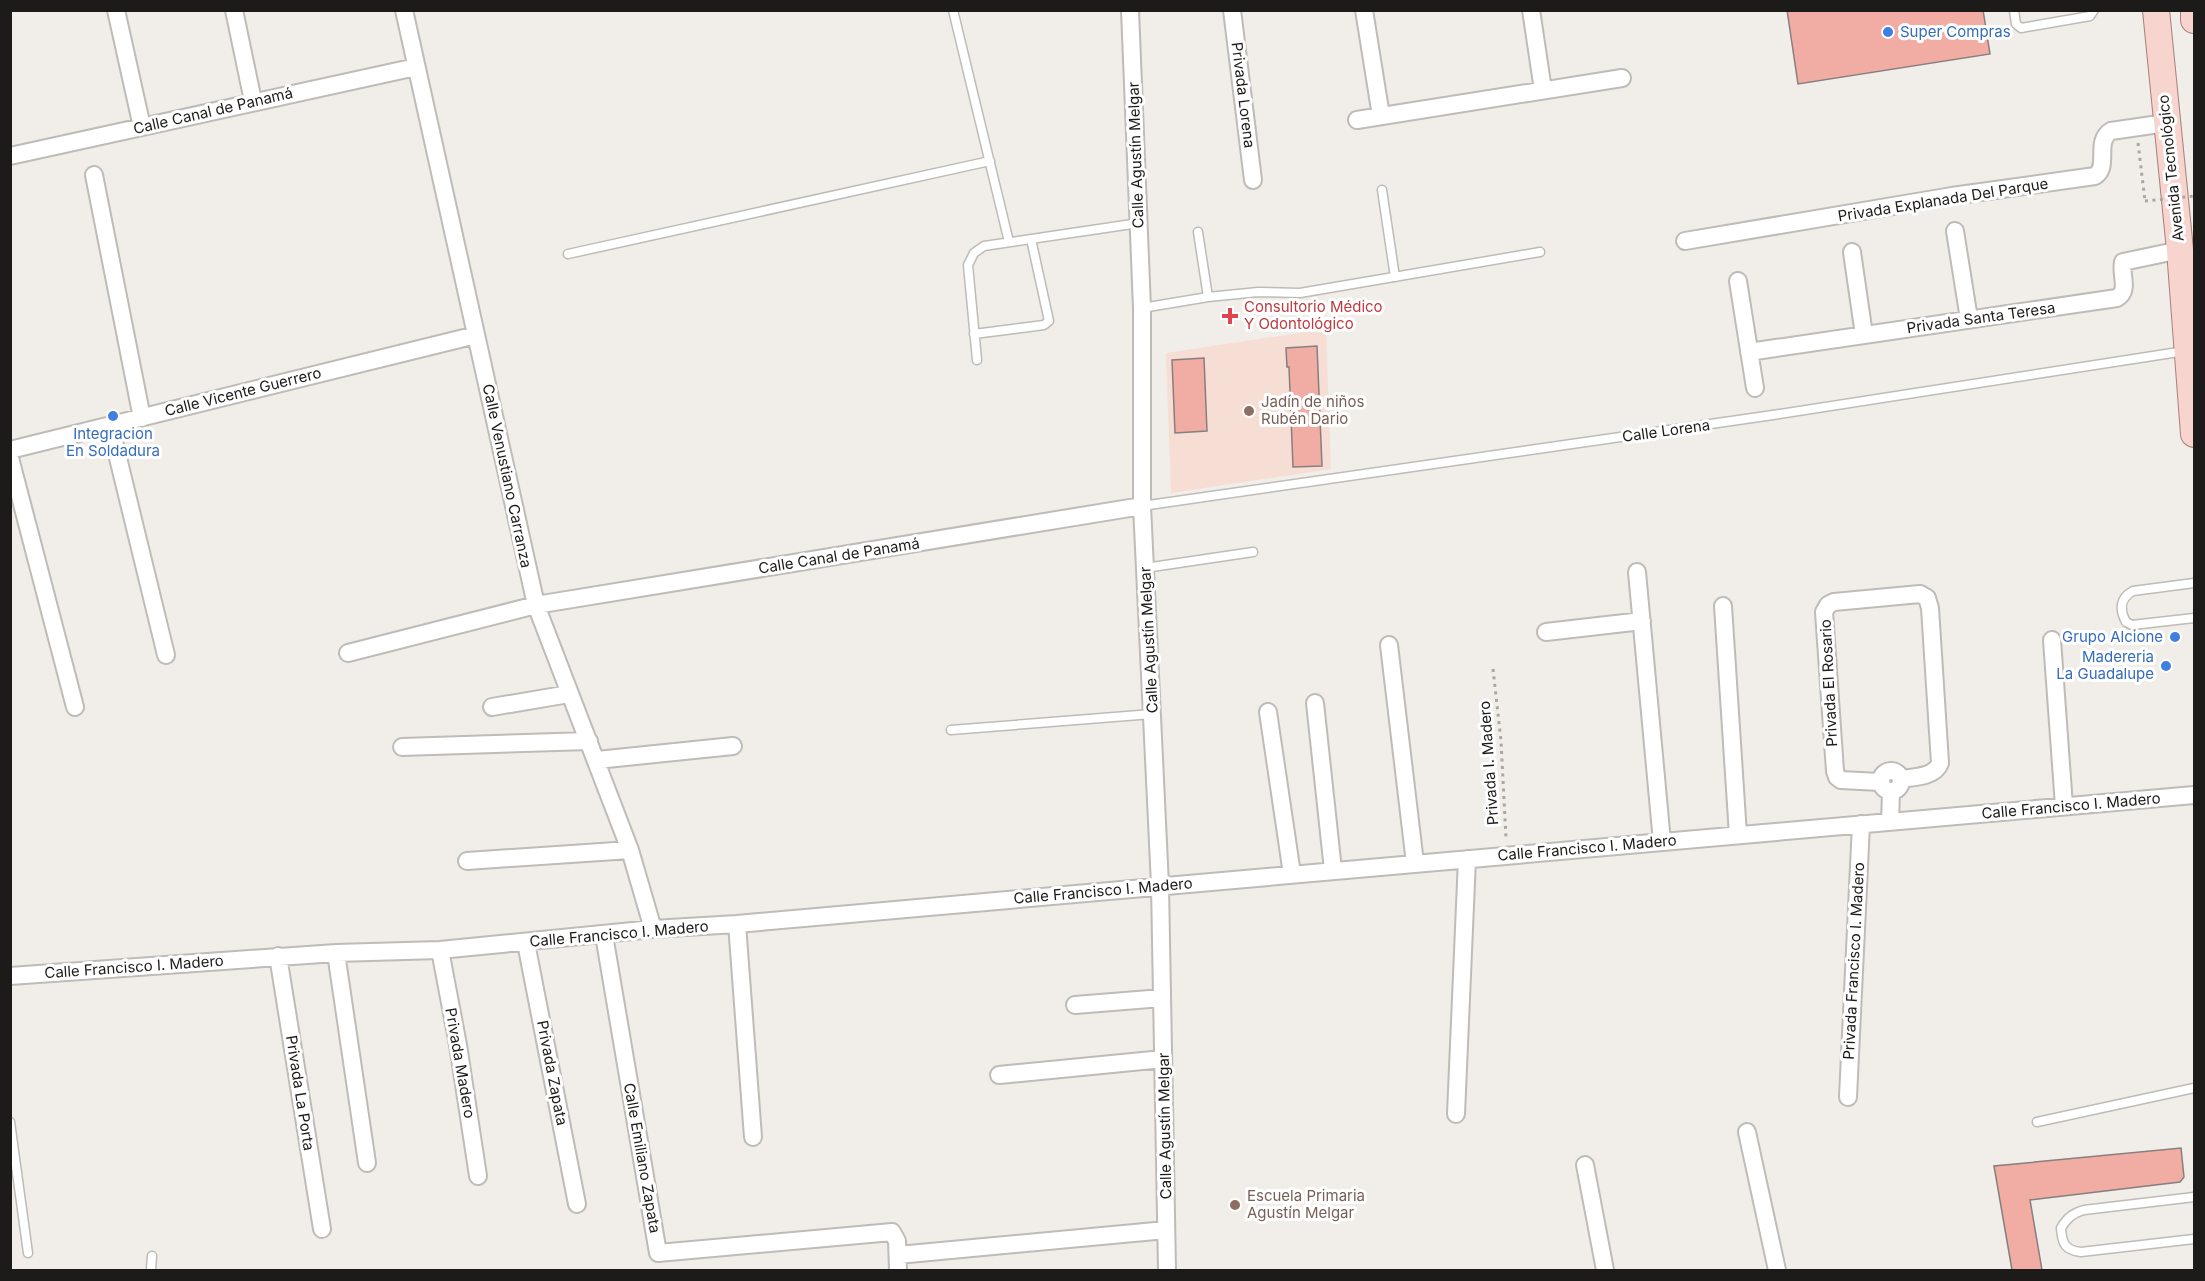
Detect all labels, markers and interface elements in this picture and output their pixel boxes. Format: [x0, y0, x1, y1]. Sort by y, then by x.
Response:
place label: Super Compras [1900, 22, 2011, 41]
marker: Super Compras [1881, 25, 1895, 39]
street label: Privada Lorena [1228, 41, 1259, 149]
street label: Calle Agustín Melgar [1123, 81, 1148, 229]
street label: Calle Canal de Panamá [131, 83, 294, 138]
street label: Avenida Tecnológico [2153, 94, 2188, 242]
street label: Privada Explanada Del Parque [1836, 173, 2050, 226]
place label: Consultorio Médico Y Odontológico [1244, 297, 1383, 333]
street label: Privada Santa Teresa [1905, 298, 2057, 337]
marker: Consultorio Médico Y Odontológico [1221, 307, 1239, 325]
street label: Calle Vicente Guerrero [163, 363, 323, 420]
street label: Calle Venustiano Carranza [479, 382, 536, 570]
place label: Jadín de niños Rubén Dario [1261, 392, 1364, 428]
marker: Jadín de niños Rubén Dario [1242, 404, 1256, 418]
marker: Integracion En Soldadura [106, 409, 120, 423]
street label: Calle Lorena [1621, 415, 1711, 446]
place label: Integracion En Soldadura [66, 424, 160, 460]
street label: Calle Canal de Panamá [757, 533, 921, 578]
street label: Calle Agustín Melgar [1135, 566, 1162, 714]
street label: Privada El Rosario [1816, 619, 1841, 747]
place label: Grupo Alcione [2062, 627, 2163, 646]
marker: Grupo Alcione [2168, 630, 2182, 644]
place label: Madereria La Guadalupe [2056, 647, 2154, 683]
marker: Madereria La Guadalupe [2159, 659, 2173, 673]
street label: Privada I. Madero [1475, 700, 1502, 826]
street label: Calle Francisco I. Madero [1981, 788, 2161, 823]
street label: Calle Francisco I. Madero [1497, 830, 1677, 865]
street label: Privada Francisco I. Madero [1839, 862, 1868, 1060]
street label: Calle Francisco I. Madero [1013, 873, 1193, 908]
street label: Calle Francisco I. Madero [529, 916, 709, 951]
street label: Calle Francisco I. Madero [44, 951, 224, 982]
street label: Privada Madero [441, 1006, 480, 1120]
street label: Privada Zapata [533, 1019, 572, 1127]
street label: Privada La Porta [282, 1034, 319, 1152]
street label: Calle Agustín Melgar [1154, 1052, 1175, 1200]
street label: Calle Emiliano Zapata [620, 1081, 665, 1235]
place label: Escuela Primaria Agustín Melgar [1247, 1186, 1365, 1222]
marker: Escuela Primaria Agustín Melgar [1228, 1198, 1242, 1212]

